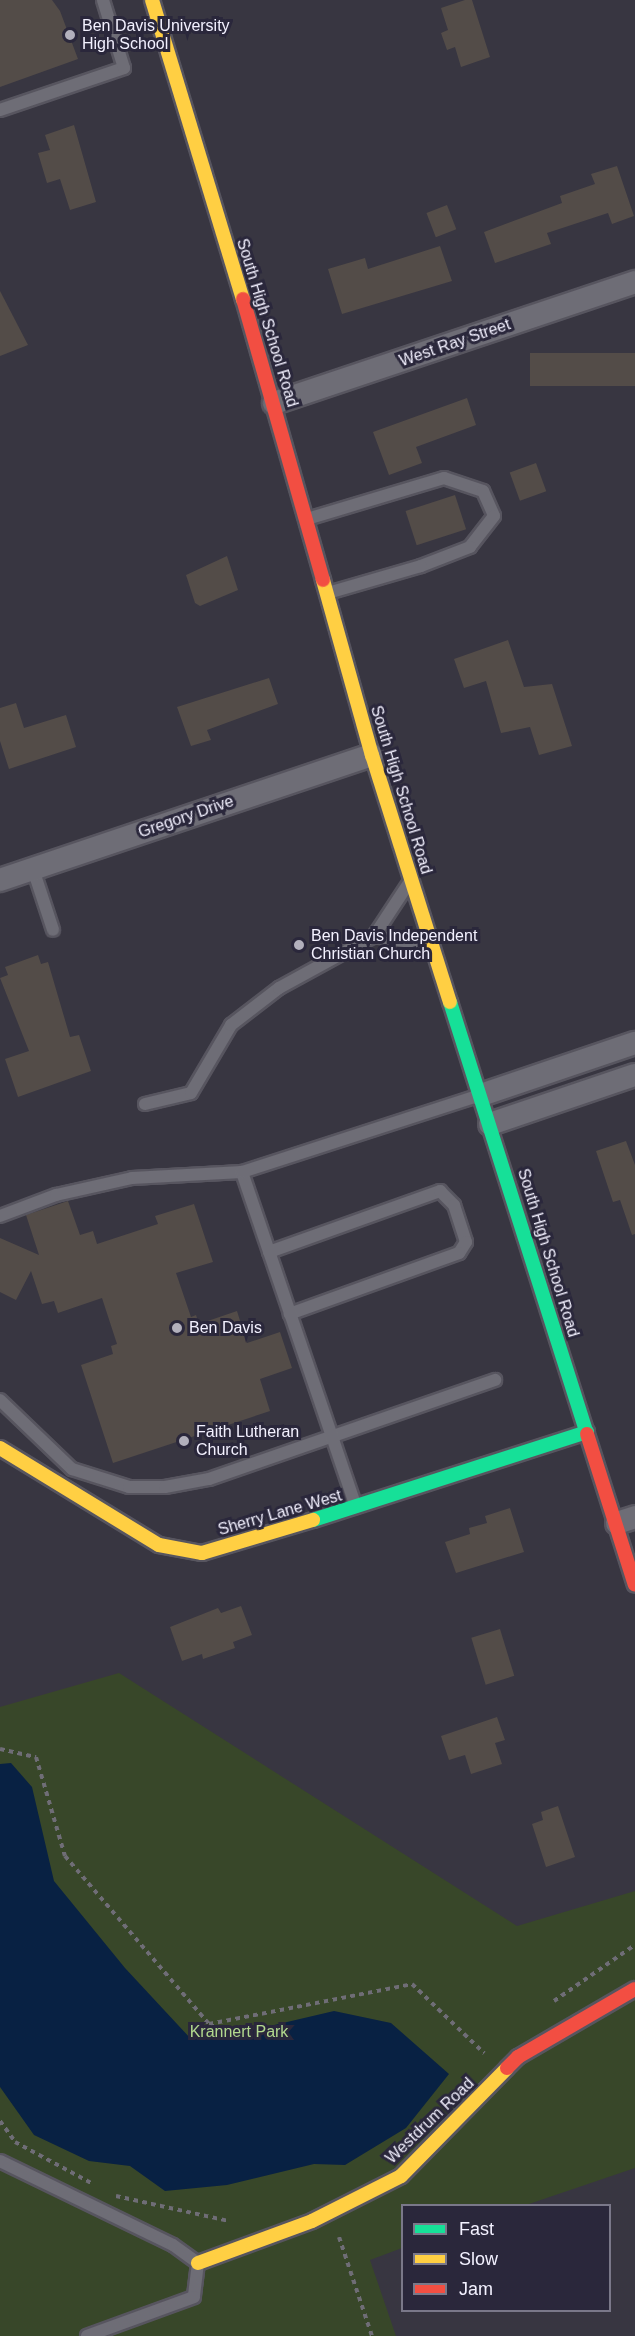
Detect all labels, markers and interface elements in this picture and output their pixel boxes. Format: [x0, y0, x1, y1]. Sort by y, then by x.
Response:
place label: Ben Davis University High School [82, 16, 230, 54]
marker: Ben Davis University High School [63, 28, 77, 42]
street label: South High School Road [232, 236, 302, 410]
street label: West Ray Street [397, 315, 513, 371]
street label: South High School Road [366, 703, 436, 877]
street label: Gregory Drive [136, 792, 236, 842]
place label: Ben Davis Independent Christian Church [311, 926, 477, 964]
marker: Ben Davis Independent Christian Church [292, 938, 306, 952]
street label: South High School Road [513, 1166, 583, 1340]
place label: Ben Davis [189, 1318, 262, 1338]
marker: Ben Davis [170, 1321, 184, 1335]
place label: Faith Lutheran Church [196, 1422, 299, 1460]
marker: Faith Lutheran Church [177, 1434, 191, 1448]
street label: Sherry Lane West [216, 1486, 344, 1540]
park label: Krannert Park [190, 2022, 288, 2042]
street label: Westdrum Road [382, 2074, 478, 2168]
legend [401, 2204, 611, 2312]
text: Fast [459, 2219, 494, 2239]
text: Slow [459, 2249, 498, 2269]
text: Jam [459, 2279, 493, 2299]

